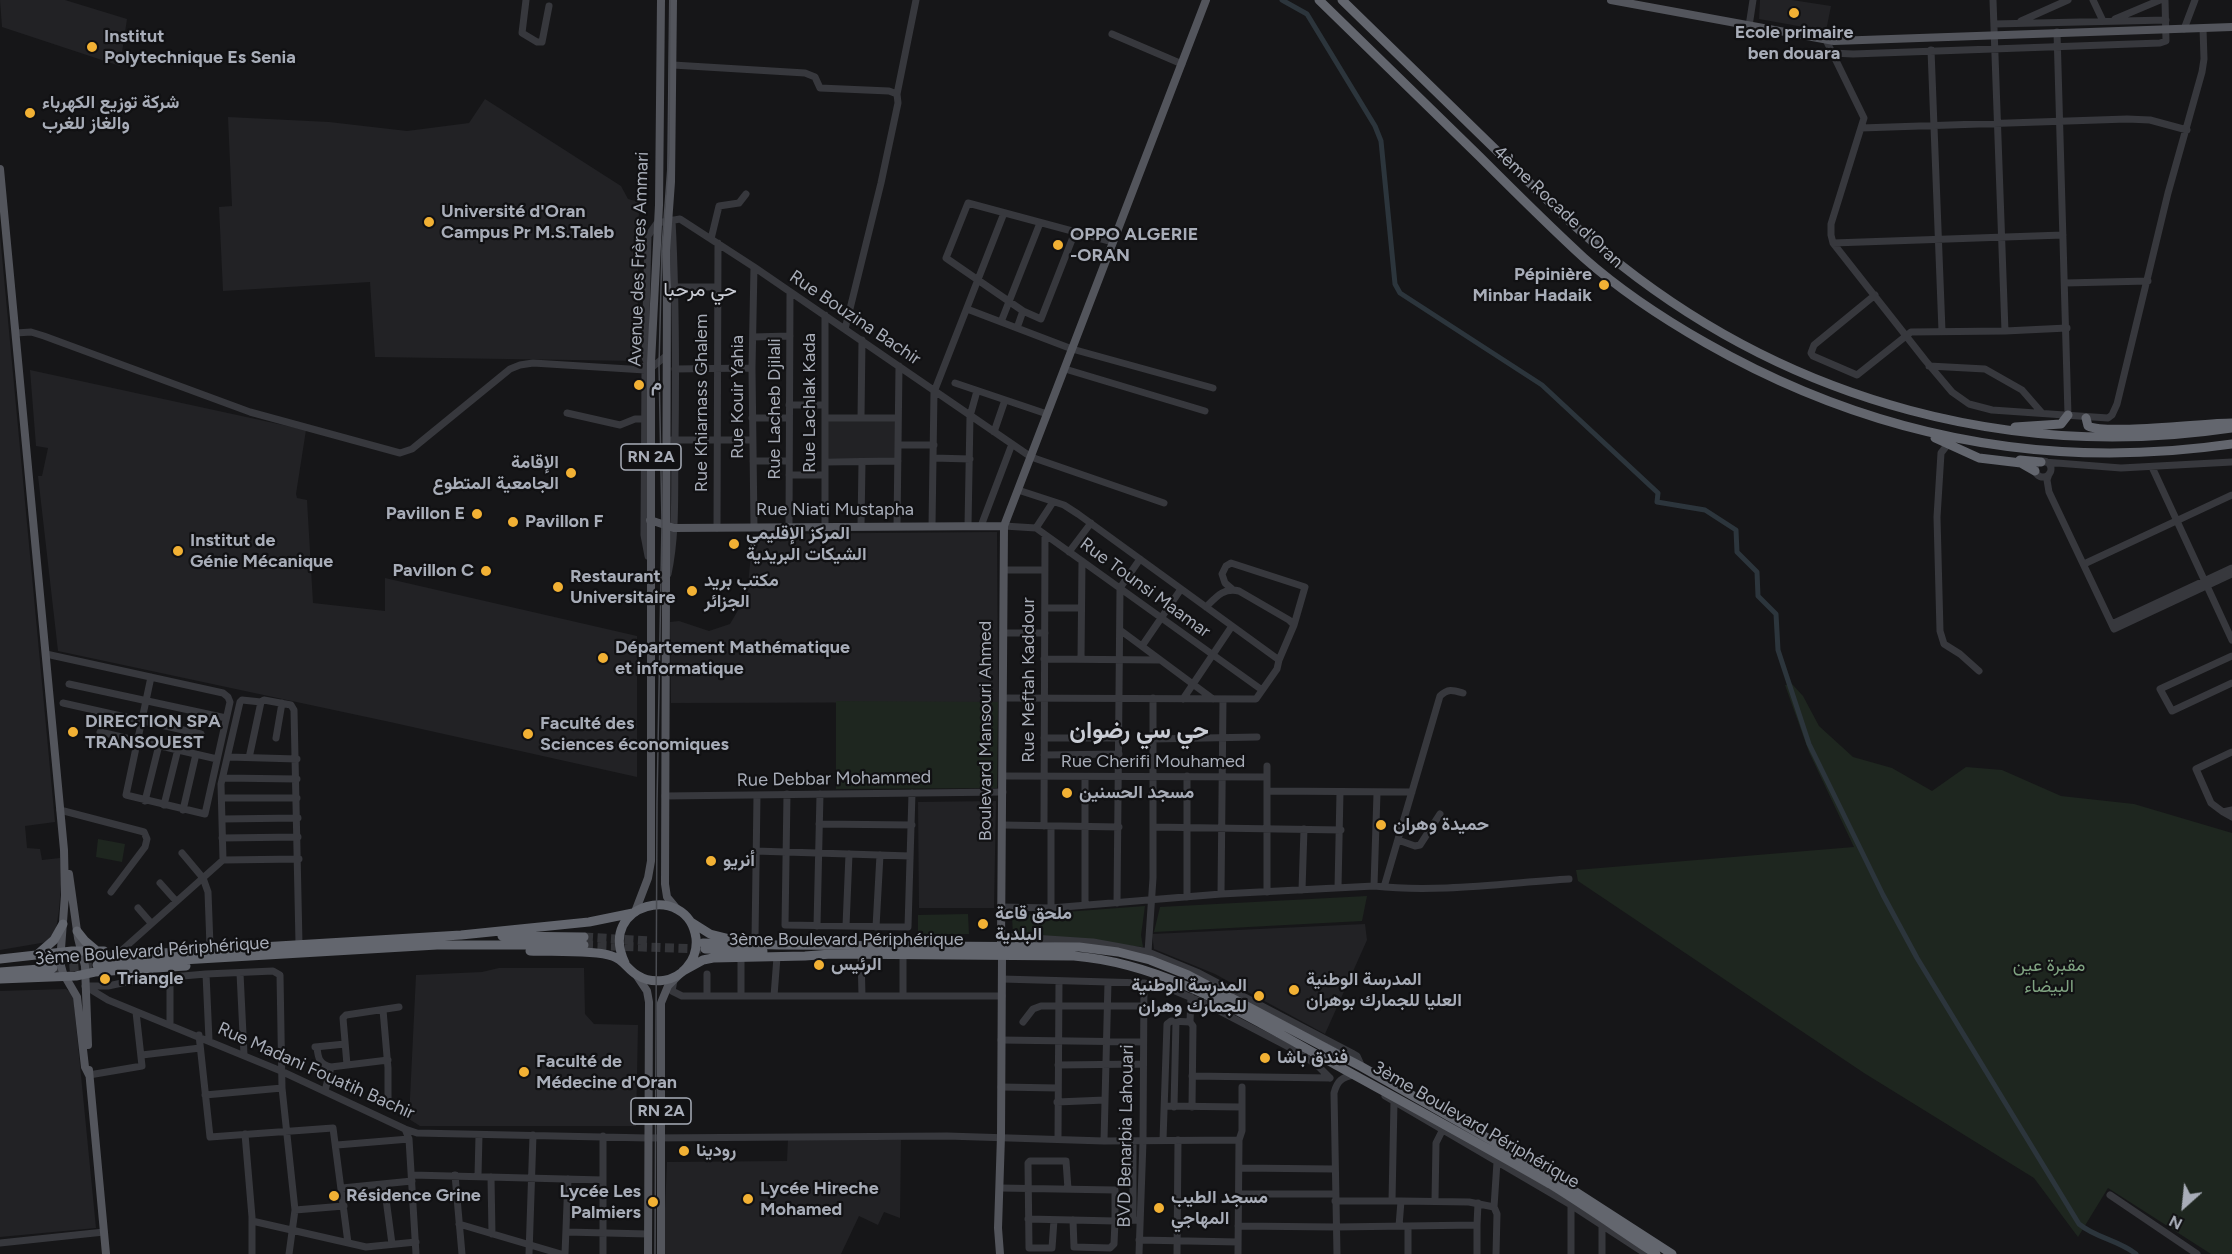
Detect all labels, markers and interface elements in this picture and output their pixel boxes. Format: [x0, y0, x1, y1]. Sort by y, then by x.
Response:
marker: Ecole primaire ben douara [1787, 6, 1801, 20]
place label: Ecole primaire ben douara [1735, 22, 1853, 64]
place label: Institut Polytechnique Es Senia [104, 26, 296, 68]
marker: Institut Polytechnique Es Senia [85, 40, 99, 54]
place label: شركة توزيع الكهرباء والغاز للغرب [42, 92, 179, 134]
marker: شركة توزيع الكهرباء والغاز للغرب [23, 106, 37, 120]
street label: 4ème Rocade d'Oran [1489, 141, 1627, 273]
street label: Avenue des Frères Ammari [624, 151, 654, 367]
place label: Université d'Oran Campus Pr M.S.Taleb [441, 201, 614, 244]
marker: Université d'Oran Campus Pr M.S.Taleb [422, 215, 436, 229]
place label: OPPO ALGERIE -ORAN [1070, 224, 1198, 266]
marker: OPPO ALGERIE -ORAN [1051, 238, 1065, 252]
place label: Pépinière Minbar Hadaik [1472, 264, 1592, 306]
street label: Rue Bouzina Bachir [785, 266, 925, 370]
district label: حي مرحبا [663, 278, 737, 302]
marker: Pépinière Minbar Hadaik [1597, 278, 1611, 292]
street label: Rue Khiarnass Ghalem [691, 314, 713, 492]
street label: Rue Lachlak Kada [799, 333, 821, 473]
street label: Rue Kouir Yahia [727, 335, 749, 459]
street label: Rue Lacheb Djilali [764, 338, 786, 480]
place label: م [651, 374, 662, 396]
marker: م [632, 378, 646, 392]
road number: RN 2A [621, 444, 681, 470]
place label: الإقامة الجامعية المتطوع [433, 452, 559, 494]
marker: الإقامة الجامعية المتطوع [564, 466, 578, 480]
street label: Rue Niati Mustapha [756, 499, 914, 521]
place label: Pavillon E [386, 503, 465, 525]
marker: Pavillon E [470, 507, 484, 521]
place label: Pavillon F [525, 511, 604, 533]
marker: Pavillon F [506, 515, 520, 529]
place label: المركز الإقليمي الشيكات البريدية [746, 523, 867, 566]
place label: Institut de Génie Mécanique [190, 530, 333, 572]
street label: Rue Tounsi Maamar [1076, 533, 1214, 643]
marker: المركز الإقليمي الشيكات البريدية [727, 537, 741, 551]
marker: Institut de Génie Mécanique [171, 544, 185, 558]
place label: Pavillon C [392, 560, 474, 582]
marker: Pavillon C [479, 564, 493, 578]
place label: Restaurant Universitaire [570, 566, 675, 608]
place label: مكتب بريد الجزائر [704, 570, 779, 612]
marker: Restaurant Universitaire [551, 580, 565, 594]
marker: مكتب بريد الجزائر [685, 584, 699, 598]
street label: Rue Meftah Kaddour [1018, 597, 1040, 763]
street label: Boulevard Mansouri Ahmed [975, 621, 997, 841]
place label: Département Mathématique et informatique [615, 637, 850, 680]
marker: Département Mathématique et informatique [596, 651, 610, 665]
place label: DIRECTION SPA TRANSOUEST [85, 711, 221, 754]
place label: Faculté des Sciences économiques [540, 713, 729, 756]
district label: حي سي رضوان [1069, 717, 1209, 745]
marker: DIRECTION SPA TRANSOUEST [66, 725, 80, 739]
marker: Faculté des Sciences économiques [521, 727, 535, 741]
street label: Rue Cherifi Mouhamed [1061, 751, 1245, 773]
street label: Rue Debbar Mohammed [737, 767, 931, 791]
place label: مسجد الحسنين [1079, 782, 1194, 804]
marker: مسجد الحسنين [1060, 786, 1074, 800]
place label: حميدة وهران [1393, 814, 1489, 836]
marker: حميدة وهران [1374, 818, 1388, 832]
place label: أنريو [723, 850, 755, 872]
marker: أنريو [704, 854, 718, 868]
place label: ملحق قاعة البلدية [995, 903, 1072, 946]
marker: ملحق قاعة البلدية [976, 917, 990, 931]
street label: 3ème Boulevard Périphérique [728, 929, 964, 951]
street label: 3ème Boulevard Périphérique [34, 932, 270, 970]
place label: الرئيس [831, 954, 882, 976]
park label: مقبرة عين البيضاء [2013, 955, 2085, 998]
marker: الرئيس [812, 958, 826, 972]
place label: Triangle [117, 968, 183, 990]
place label: المدرسة الوطنية العليا للجمارك بوهران [1306, 969, 1462, 1012]
marker: Triangle [98, 972, 112, 986]
place label: المدرسة الوطنية للجمارك وهران [1131, 975, 1247, 1018]
marker: المدرسة الوطنية العليا للجمارك بوهران [1287, 983, 1301, 997]
marker: المدرسة الوطنية للجمارك وهران [1252, 989, 1266, 1003]
street label: Rue Madani Fouatih Bachir [214, 1018, 418, 1124]
street label: BVD Benarbia Lahouari [1114, 1044, 1138, 1228]
place label: فندق باشا [1277, 1047, 1348, 1069]
place label: Faculté de Médecine d'Oran [536, 1051, 677, 1094]
marker: فندق باشا [1258, 1051, 1272, 1065]
street label: 3ème Boulevard Périphérique [1369, 1057, 1583, 1193]
marker: Faculté de Médecine d'Oran [517, 1065, 531, 1079]
road number: RN 2A [631, 1098, 691, 1124]
place label: رودينا [696, 1140, 736, 1162]
marker: رودينا [677, 1144, 691, 1158]
north arrow [2154, 1176, 2214, 1236]
place label: Lycée Hireche Mohamed [760, 1178, 879, 1220]
place label: Lycée Les Palmiers [559, 1181, 641, 1224]
place label: Résidence Grine [346, 1185, 481, 1207]
place label: مسجد الطيب المهاجي [1171, 1187, 1268, 1230]
marker: Résidence Grine [327, 1189, 341, 1203]
marker: Lycée Hireche Mohamed [741, 1192, 755, 1206]
marker: Lycée Les Palmiers [646, 1195, 660, 1209]
marker: مسجد الطيب المهاجي [1152, 1201, 1166, 1215]
text: N [2166, 1211, 2185, 1234]

